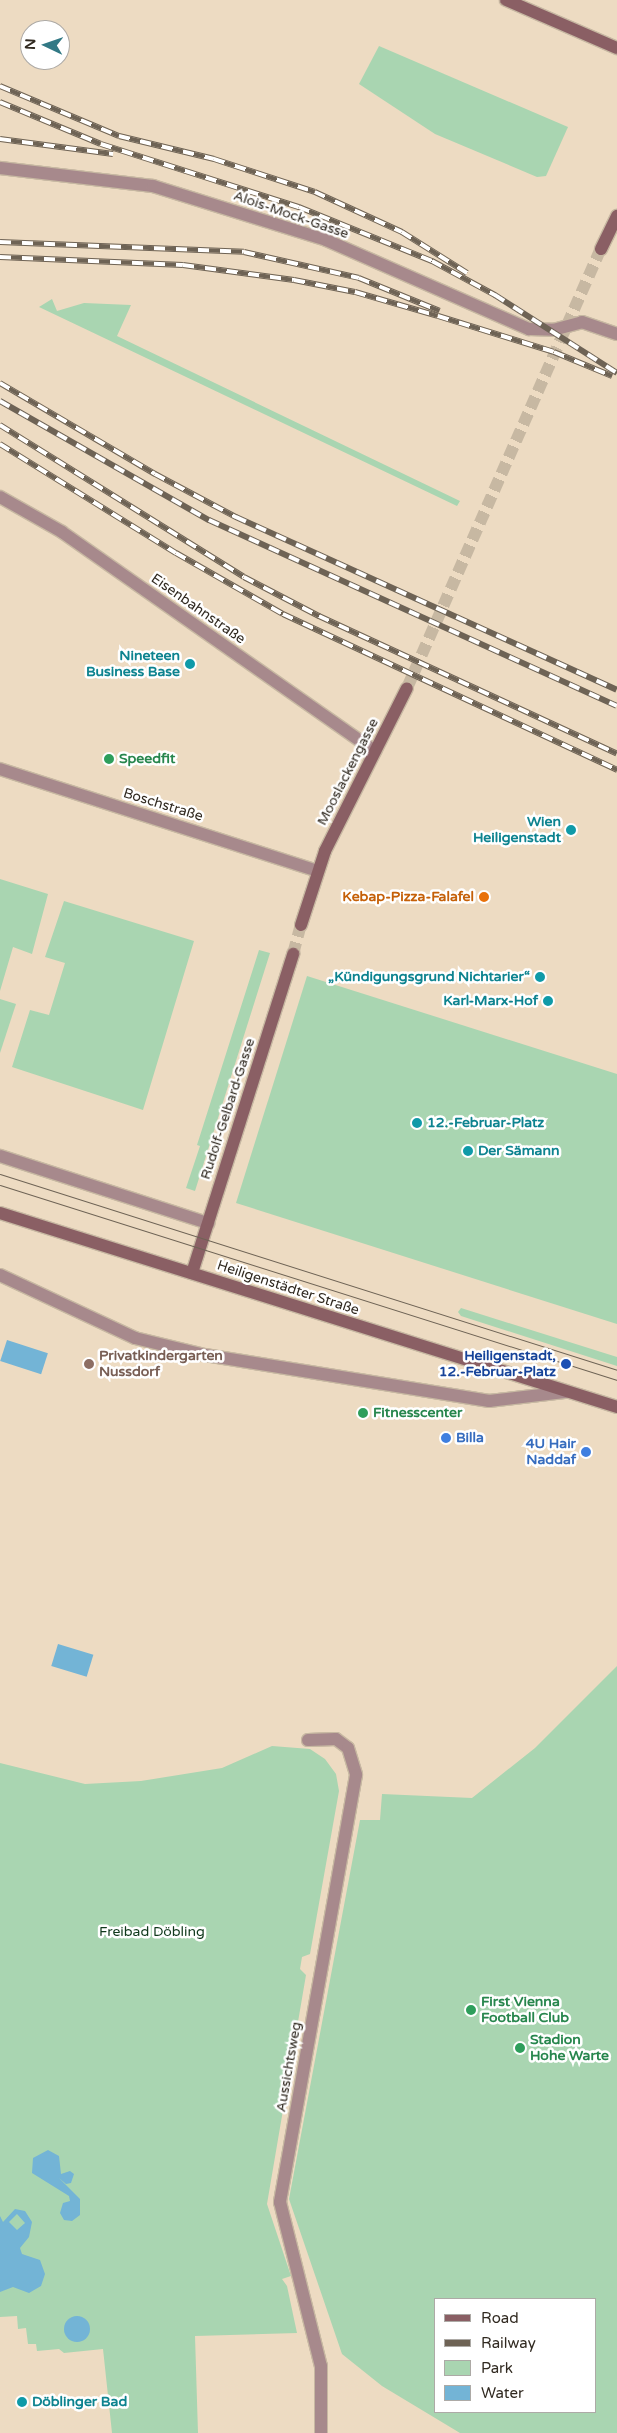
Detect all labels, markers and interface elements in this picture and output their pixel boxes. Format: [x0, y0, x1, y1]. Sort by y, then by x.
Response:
north arrow [20, 20, 70, 70]
text: N [22, 38, 39, 50]
street label: Alois-Mock-Gasse [231, 187, 351, 243]
street label: Eisenbahnstraße [148, 570, 248, 648]
place label: Nineteen Business Base [86, 648, 180, 680]
marker: Nineteen Business Base [184, 658, 196, 670]
street label: Mooslackengasse [314, 716, 382, 828]
place label: Speedfit [119, 751, 175, 767]
marker: Speedfit [103, 753, 115, 765]
street label: Boschstraße [121, 785, 205, 825]
place label: Wien Heiligenstadt [473, 814, 561, 846]
marker: Wien Heiligenstadt [565, 824, 577, 836]
place label: Kebap-Pizza-Falafel [342, 889, 474, 905]
marker: Kebap-Pizza-Falafel [478, 891, 490, 903]
place label: „Kündigungsgrund Nichtarier“ [328, 969, 530, 985]
marker: „Kündigungsgrund Nichtarier“ [534, 971, 546, 983]
place label: Karl-Marx-Hof [443, 993, 538, 1009]
marker: Karl-Marx-Hof [542, 995, 554, 1007]
street label: Rudolf-Gelbard-Gasse [197, 1036, 259, 1182]
place label: 12.-Februar-Platz [427, 1115, 544, 1131]
marker: 12.-Februar-Platz [411, 1117, 423, 1129]
place label: Der Sämann [478, 1143, 559, 1159]
marker: Der Sämann [462, 1145, 474, 1157]
street label: Heiligenstädter Straße [215, 1257, 361, 1319]
place label: Privatkindergarten Nussdorf [99, 1348, 223, 1380]
place label: Heiligenstadt, 12.-Februar-Platz [439, 1348, 556, 1380]
marker: Privatkindergarten Nussdorf [83, 1358, 95, 1370]
marker: Heiligenstadt, 12.-Februar-Platz [560, 1358, 572, 1370]
place label: Fitnesscenter [373, 1405, 462, 1421]
marker: Fitnesscenter [357, 1407, 369, 1419]
place label: Billa [456, 1430, 484, 1446]
marker: Billa [440, 1432, 452, 1444]
place label: 4U Hair Naddaf [526, 1436, 576, 1468]
marker: 4U Hair Naddaf [580, 1446, 592, 1458]
park label: Freibad Döbling [99, 1924, 205, 1940]
place label: First Vienna Football Club [481, 1994, 569, 2026]
marker: First Vienna Football Club [465, 2004, 477, 2016]
street label: Aussichtsweg [273, 2021, 305, 2113]
place label: Stadion Hohe Warte [530, 2032, 609, 2064]
marker: Stadion Hohe Warte [514, 2042, 526, 2054]
legend [434, 2298, 597, 2413]
text: Road [481, 2309, 519, 2327]
text: Railway [481, 2334, 536, 2352]
text: Park [481, 2359, 513, 2377]
text: Water [481, 2384, 524, 2402]
place label: Döblinger Bad [32, 2394, 127, 2410]
marker: Döblinger Bad [16, 2396, 28, 2408]

